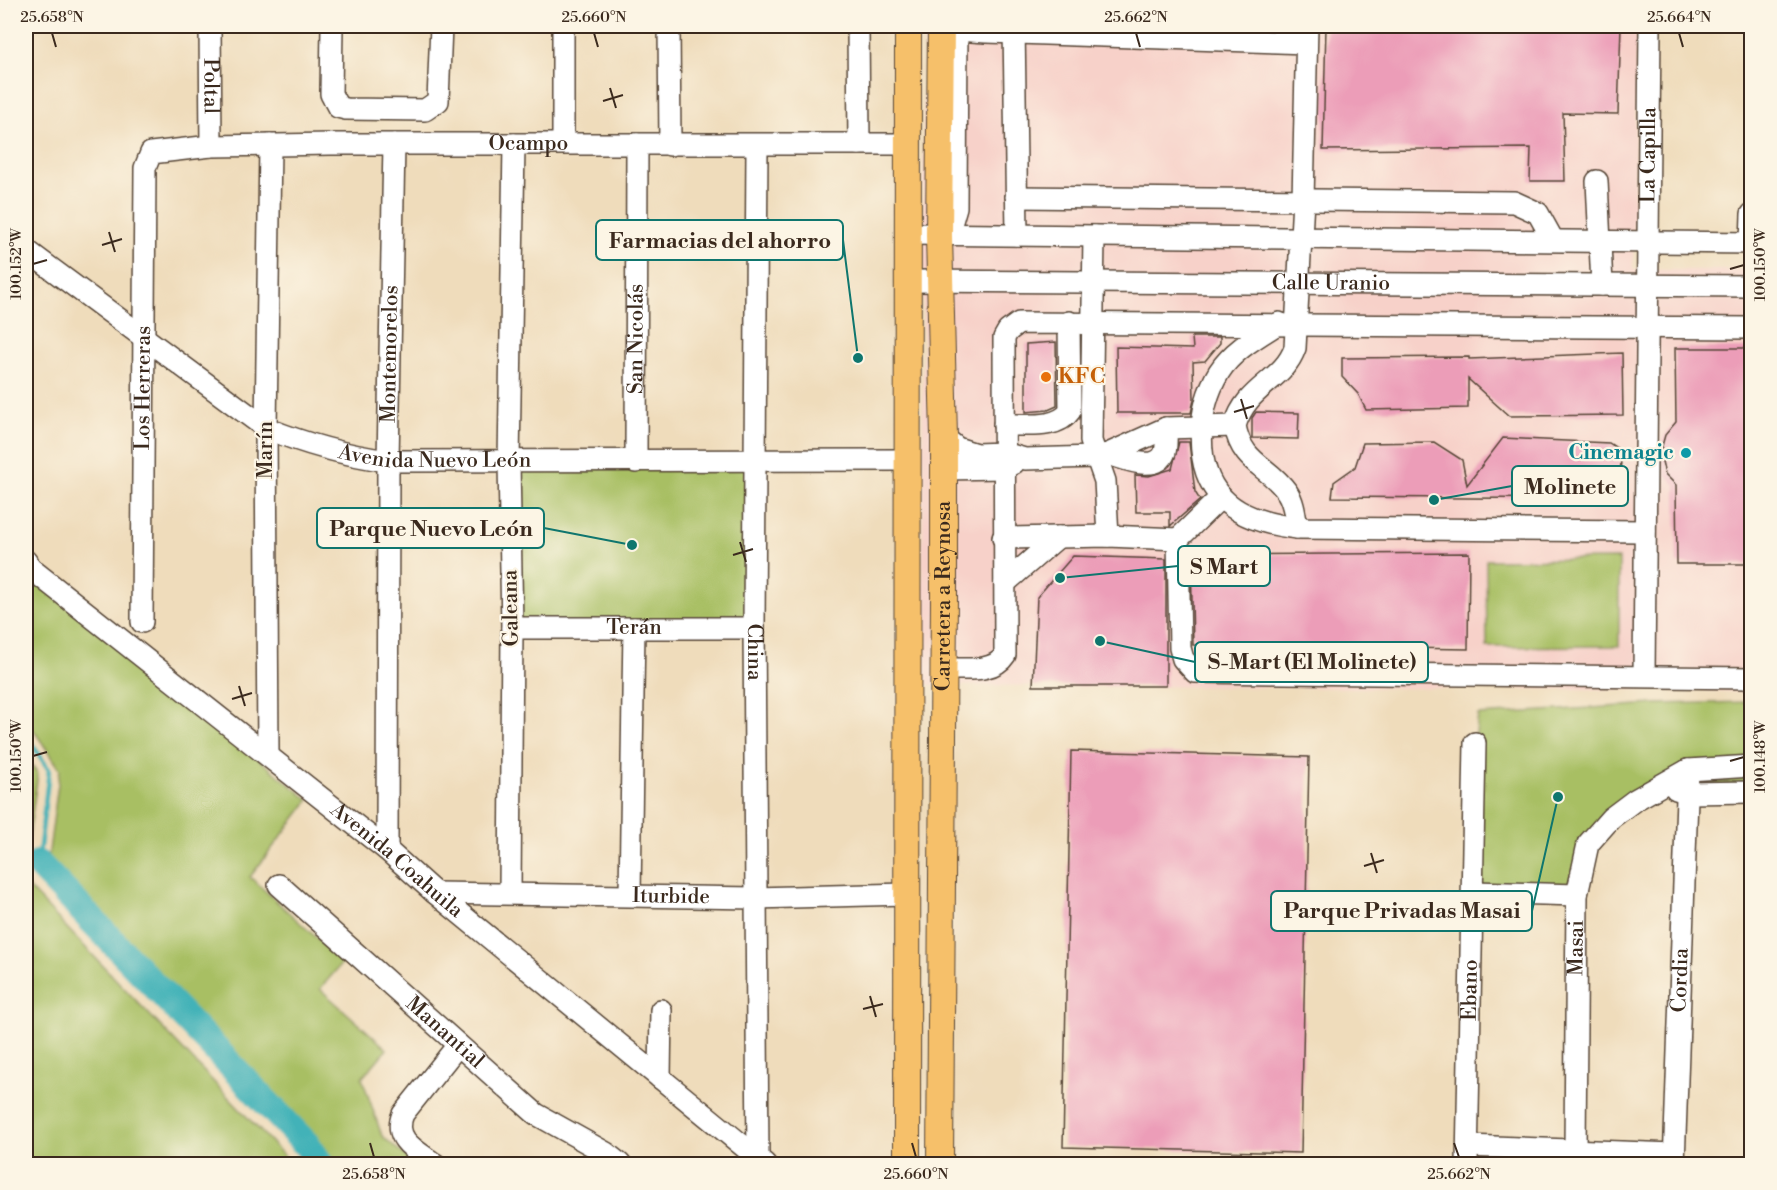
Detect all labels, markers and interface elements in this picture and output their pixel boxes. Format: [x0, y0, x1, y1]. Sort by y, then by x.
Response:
text: 25.658°N [20, 8, 84, 27]
text: 25.660°N [562, 8, 626, 27]
text: 25.662°N [1104, 8, 1168, 27]
text: 25.664°N [1647, 8, 1711, 27]
street label: Poltal [197, 58, 224, 114]
street label: La Capilla [1635, 106, 1662, 203]
street label: Ocampo [488, 131, 568, 157]
callout: Farmacias del ahorro [596, 220, 843, 260]
text: 100.152°W [7, 228, 26, 300]
text: Farmacias del ahorro [609, 228, 831, 255]
text: 100.150°W [1751, 228, 1770, 302]
street label: Calle Uranio [1272, 270, 1390, 297]
street label: San Nicolás [623, 284, 650, 394]
street label: Montemorelos [376, 285, 404, 423]
street label: Los Herreras [130, 326, 157, 450]
place label: KFC [1058, 364, 1105, 390]
marker: KFC [1039, 370, 1053, 384]
street label: Marín [253, 420, 279, 479]
street label: Avenida Nuevo León [335, 439, 532, 474]
place label: Cinemagic [1568, 440, 1674, 466]
marker: Cinemagic [1679, 446, 1693, 460]
callout: Molinete [1512, 466, 1628, 506]
text: Molinete [1524, 474, 1616, 501]
street label: Carretera a Reynosa [930, 501, 957, 691]
callout: Parque Nuevo León [317, 508, 544, 548]
text: Parque Nuevo León [329, 516, 533, 543]
callout: S Mart [1178, 546, 1270, 586]
text: S Mart [1190, 554, 1258, 581]
street label: Galeana [497, 569, 525, 647]
street label: Terán [606, 615, 662, 641]
street label: China [741, 623, 767, 681]
callout: S-Mart (El Molinete) [1195, 642, 1428, 682]
text: S-Mart (El Molinete) [1208, 649, 1417, 676]
text: 100.150°W [7, 719, 26, 793]
text: 100.148°W [1751, 720, 1770, 793]
street label: Avenida Coahuila [324, 796, 469, 924]
street label: Iturbide [632, 883, 710, 910]
callout: Parque Privadas Masai [1271, 891, 1532, 931]
text: Parque Privadas Masai [1283, 898, 1521, 925]
street label: Masai [1563, 920, 1590, 976]
street label: Cordia [1666, 947, 1695, 1013]
street label: Ebano [1457, 959, 1484, 1021]
street label: Manantial [400, 991, 489, 1074]
text: 25.658°N [342, 1165, 406, 1184]
text: 25.660°N [884, 1165, 948, 1184]
text: 25.662°N [1427, 1165, 1491, 1184]

